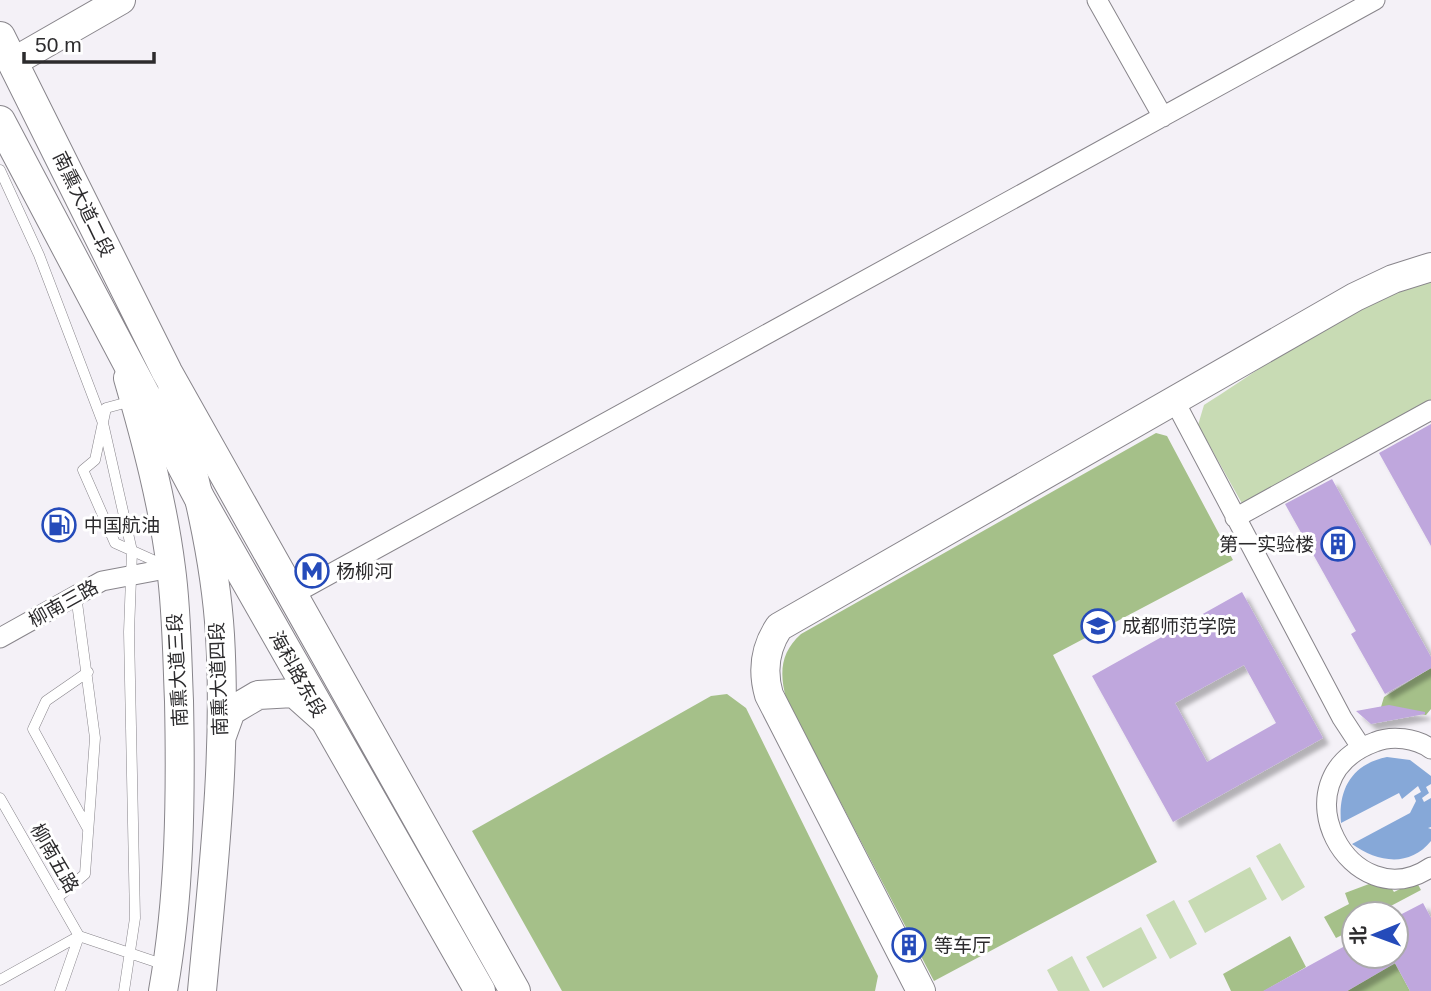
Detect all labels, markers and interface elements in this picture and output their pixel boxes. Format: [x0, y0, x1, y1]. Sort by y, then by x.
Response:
scale bar [24, 21, 154, 65]
text: 50 m [35, 33, 82, 56]
street label: 南熏大道二段 [49, 148, 118, 260]
fuel station icon: 中国航油 [40, 506, 78, 544]
place label: 中国航油 [84, 515, 160, 536]
building icon: 第一实验楼 [1319, 525, 1357, 563]
place label: 第一实验楼 [1219, 534, 1314, 555]
metro station icon: 杨柳河 [293, 552, 331, 590]
place label: 杨柳河 [336, 561, 393, 582]
street label: 柳南三路 [25, 576, 102, 631]
school or university icon: 成都师范学院 [1079, 607, 1117, 645]
street label: 南熏大道三段 [164, 612, 191, 727]
place label: 成都师范学院 [1122, 616, 1236, 637]
street label: 南熏大道四段 [206, 622, 231, 736]
street label: 海科路东段 [265, 628, 330, 721]
street label: 柳南五路 [26, 820, 83, 896]
north arrow [1340, 900, 1410, 970]
building icon: 等车厅 [890, 926, 928, 964]
text: 北 [1348, 926, 1369, 945]
place label: 等车厅 [934, 935, 991, 956]

